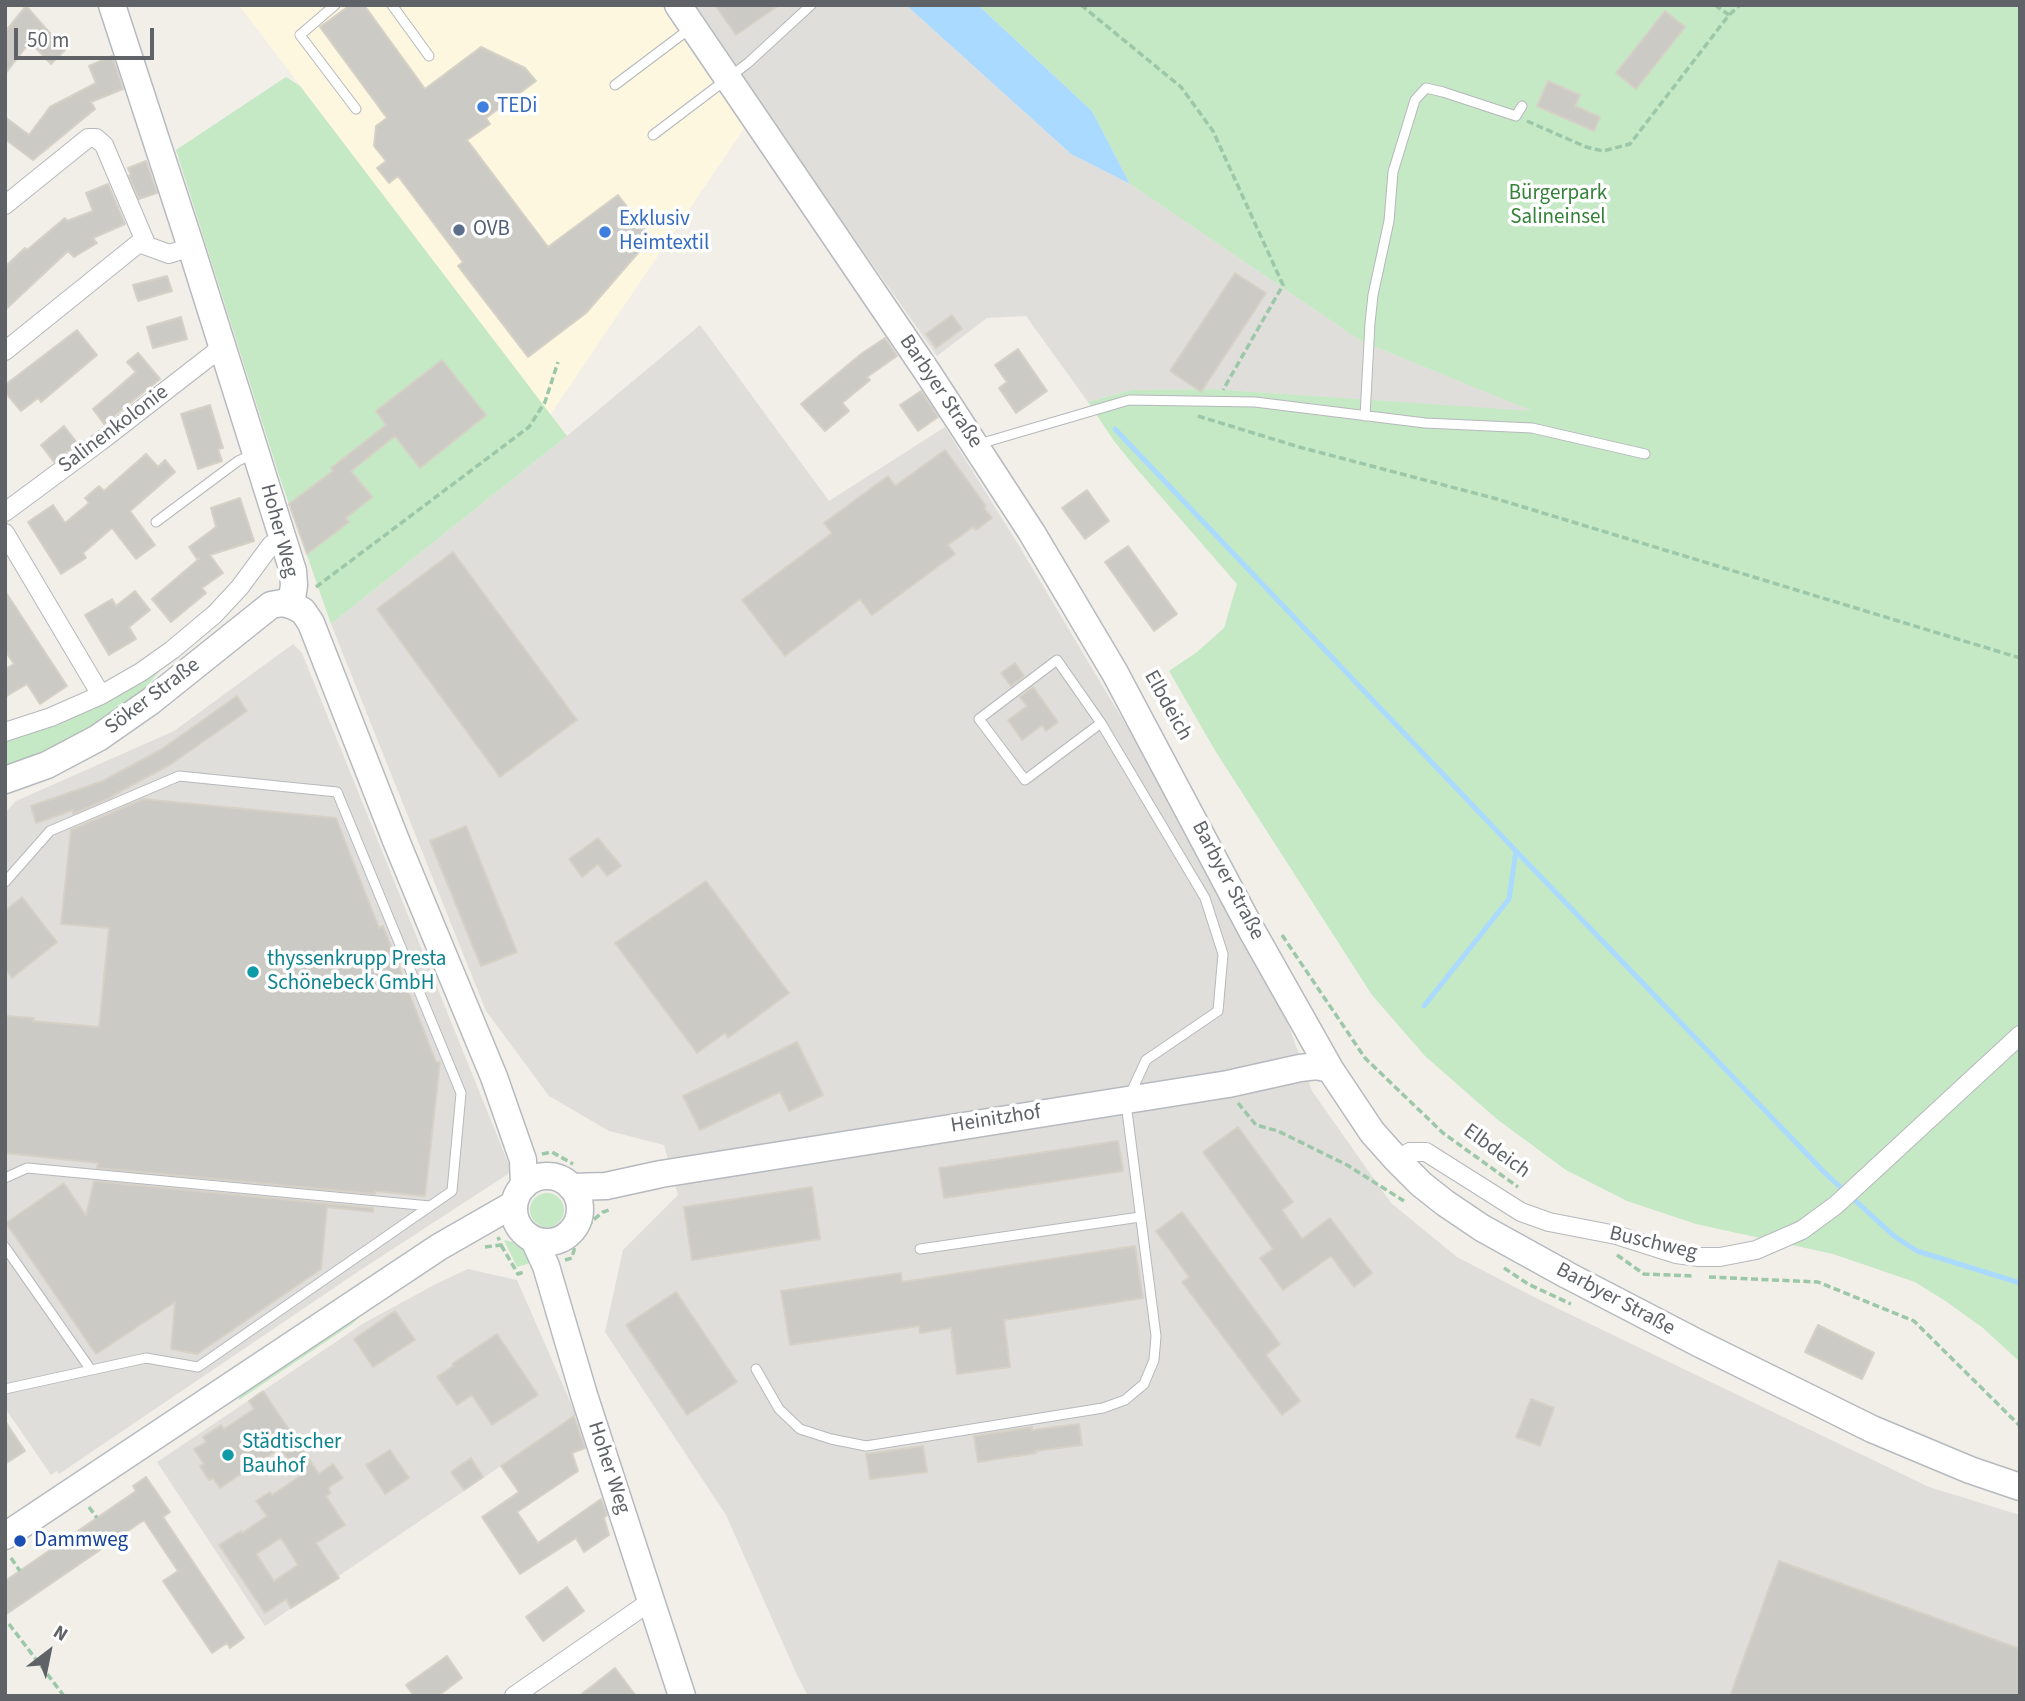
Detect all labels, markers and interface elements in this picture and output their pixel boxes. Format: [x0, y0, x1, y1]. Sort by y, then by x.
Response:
scale bar [18, 14, 158, 58]
text: 50 m [27, 25, 69, 55]
place label: TEDi [497, 94, 537, 120]
marker: TEDi [475, 99, 491, 115]
park label: Bürgerpark Salineinsel [1509, 181, 1607, 231]
place label: Exklusiv Heimtextil [619, 207, 709, 257]
place label: OVB [473, 217, 510, 243]
marker: OVB [451, 222, 467, 238]
marker: Exklusiv Heimtextil [597, 224, 613, 240]
street label: Barbyer Straße [893, 331, 987, 453]
street label: Salinenkolonie [54, 381, 174, 479]
street label: Hoher Weg [253, 482, 303, 580]
street label: Söker Straße [101, 653, 205, 741]
street label: Elbdeich [1137, 667, 1197, 745]
street label: Barbyer Straße [1185, 817, 1269, 945]
place label: thyssenkrupp Presta Schönebeck GmbH [267, 947, 446, 997]
marker: thyssenkrupp Presta Schönebeck GmbH [245, 964, 261, 980]
street label: Heinitzhof [949, 1100, 1043, 1140]
street label: Elbdeich [1458, 1119, 1534, 1185]
street label: Buschweg [1607, 1222, 1699, 1266]
street label: Barbyer Straße [1551, 1258, 1679, 1342]
street label: Hoher Weg [581, 1419, 635, 1517]
place label: Städtischer Bauhof [242, 1430, 341, 1480]
marker: Städtischer Bauhof [220, 1447, 236, 1463]
place label: Dammweg [34, 1528, 128, 1554]
marker: Dammweg [12, 1533, 28, 1549]
north arrow [14, 1617, 84, 1687]
text: N [48, 1619, 73, 1649]

